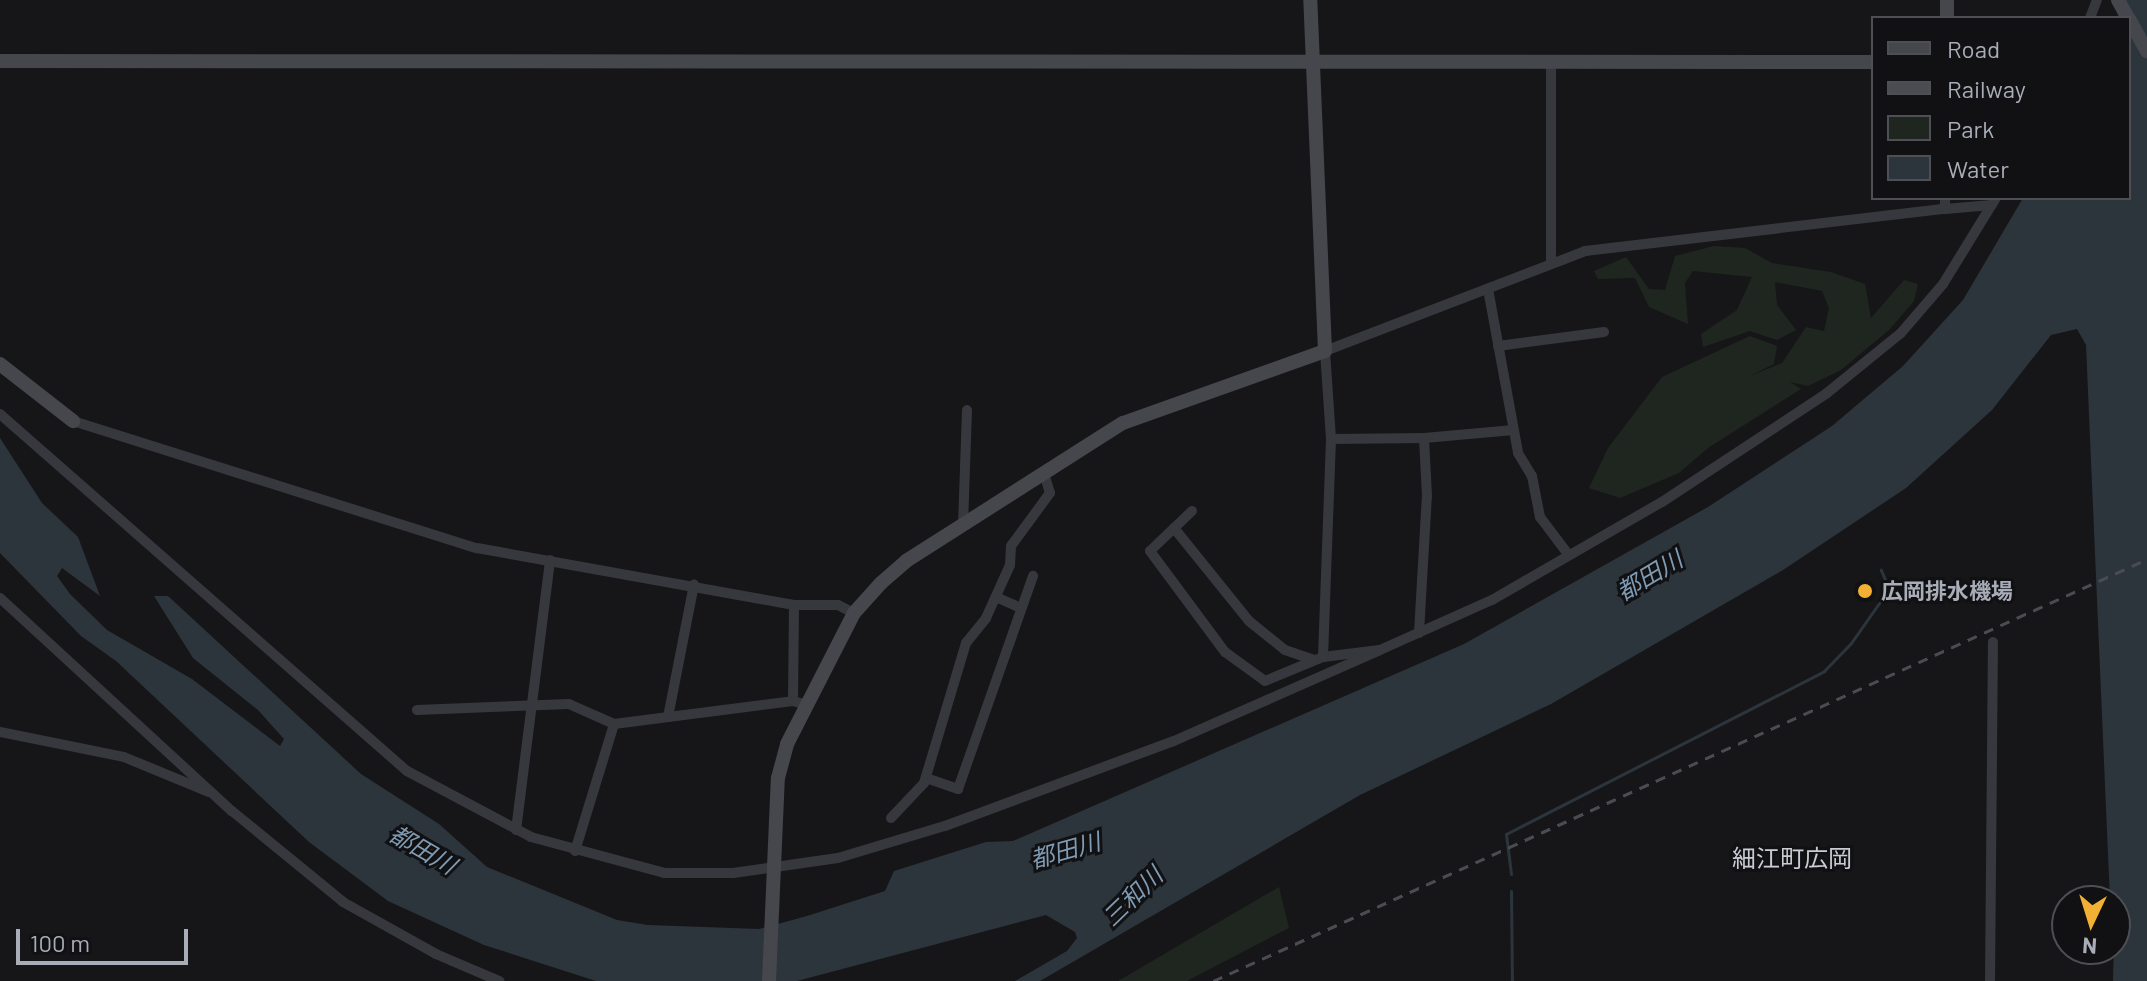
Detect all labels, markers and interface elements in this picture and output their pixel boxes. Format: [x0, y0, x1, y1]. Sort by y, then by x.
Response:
legend [1871, 16, 2131, 200]
text: Road [1947, 34, 2000, 63]
text: Railway [1947, 74, 2026, 103]
text: Park [1947, 114, 1994, 143]
text: Water [1947, 154, 2009, 183]
water label: 都田川 [1611, 544, 1687, 606]
place label: 広岡排水機場 [1881, 578, 2013, 604]
marker: 広岡排水機場 [1856, 582, 1874, 600]
water label: 都田川 [385, 819, 461, 879]
water label: 都田川 [1026, 826, 1104, 874]
district label: 細江町広岡 [1732, 844, 1852, 872]
water label: 三和川 [1096, 861, 1168, 931]
north arrow [2051, 885, 2131, 965]
scale bar [20, 913, 192, 963]
text: 100 m [30, 928, 90, 957]
text: N [2081, 933, 2098, 960]

